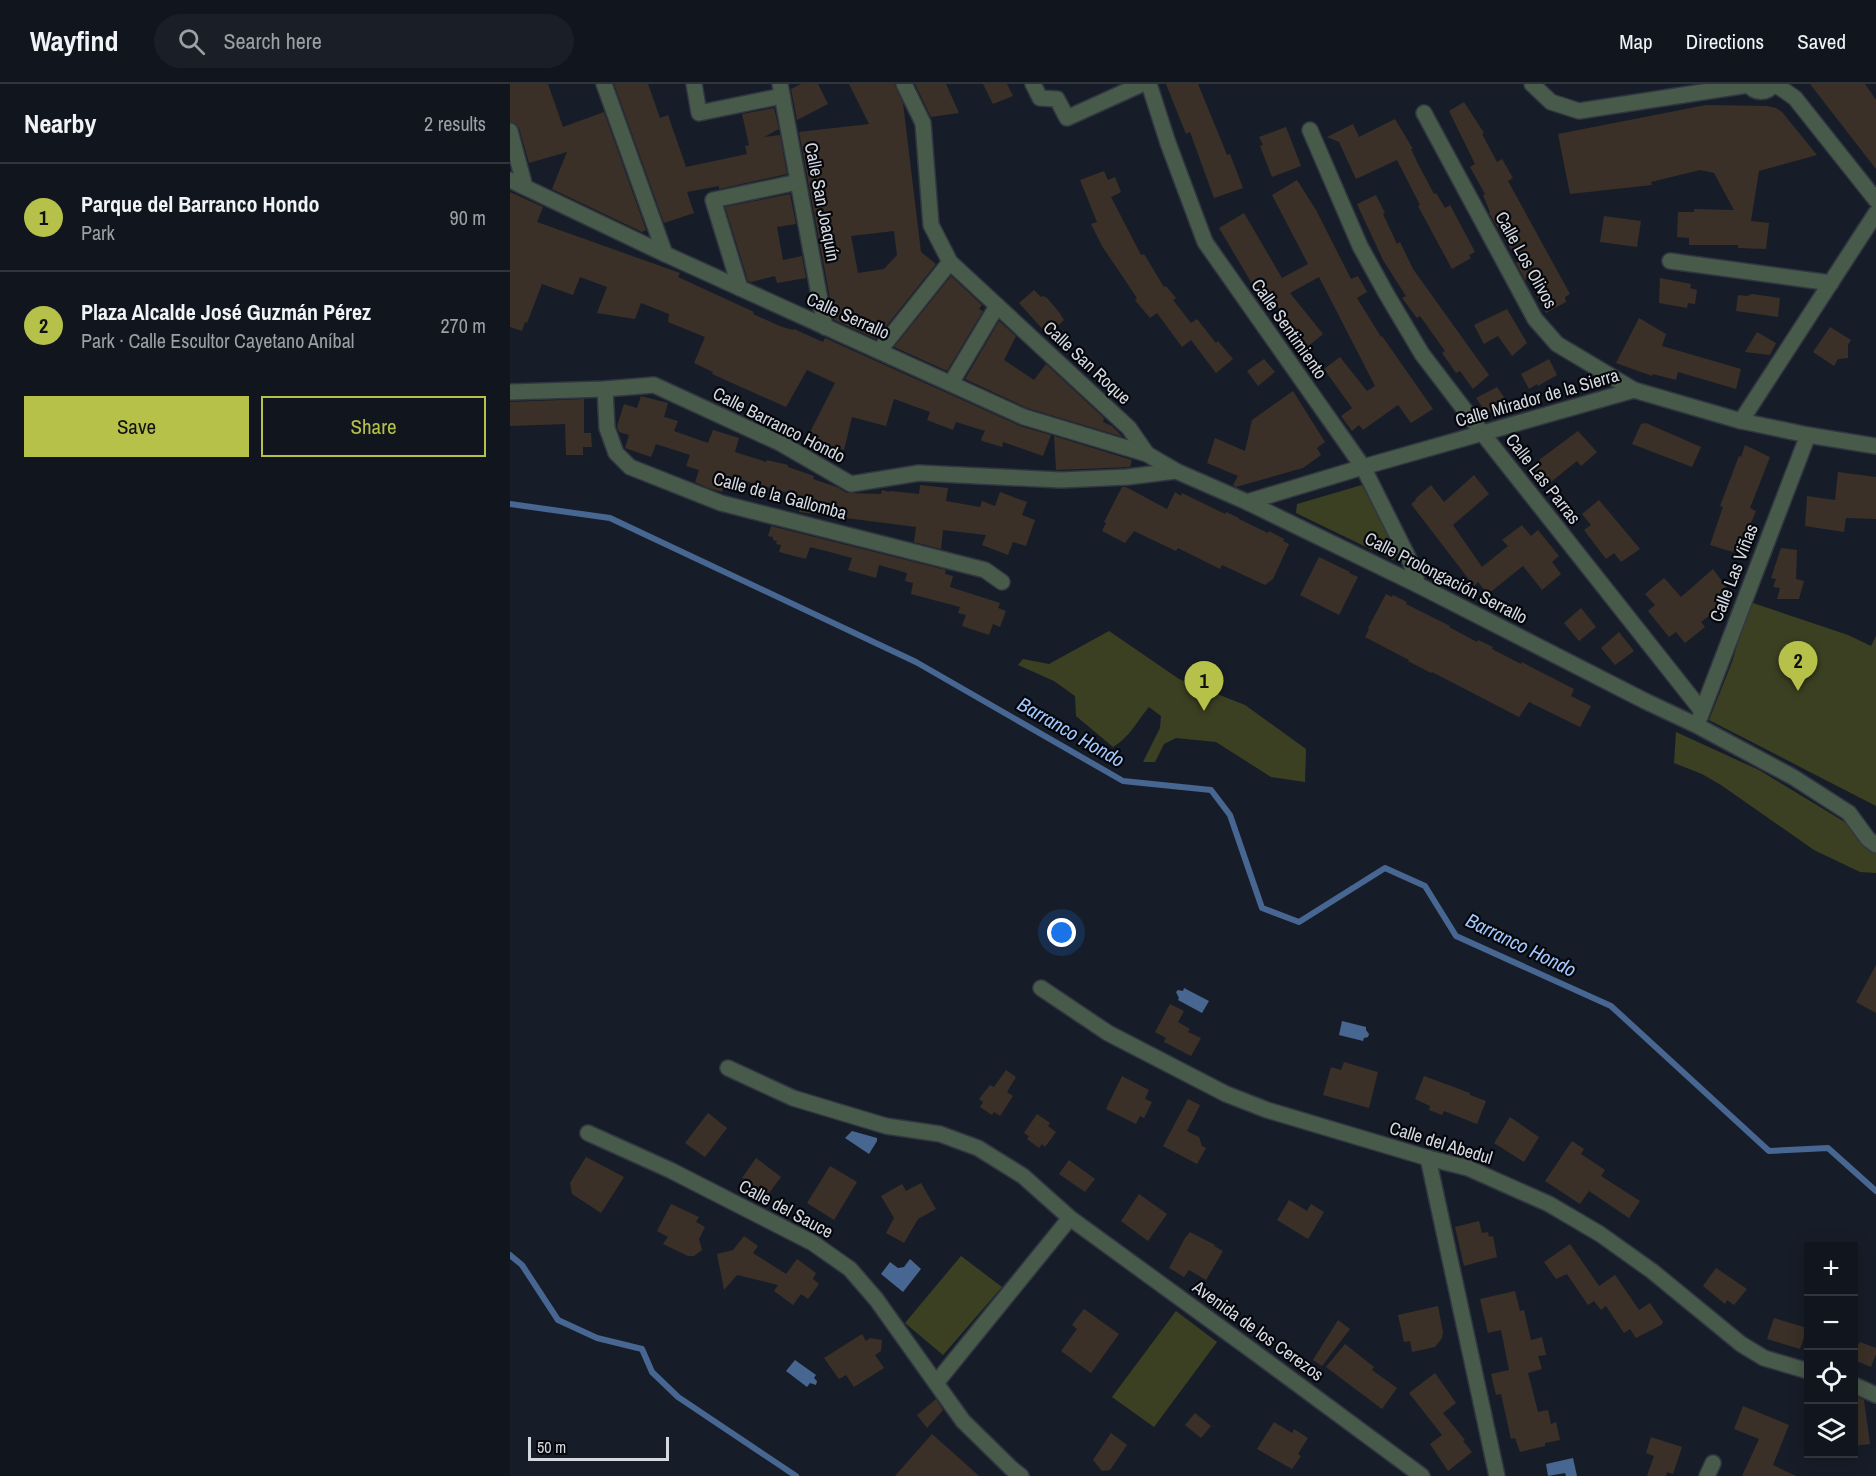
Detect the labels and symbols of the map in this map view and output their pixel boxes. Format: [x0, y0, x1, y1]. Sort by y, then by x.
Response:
street label: Calle San Joaquín [799, 140, 846, 263]
street label: Calle Los Olivos [1489, 207, 1563, 313]
street label: Calle Sentimiento [1246, 273, 1333, 384]
street label: Calle Serrallo [803, 286, 894, 345]
street label: Calle San Roque [1038, 315, 1137, 410]
street label: Calle Mirador de la Sierra [1452, 362, 1622, 433]
street label: Calle Barranco Hondo [709, 380, 850, 469]
street label: Calle Las Parras [1500, 428, 1587, 529]
street label: Calle de la Gallomba [711, 466, 850, 525]
street label: Calle Las Viñas [1703, 520, 1764, 625]
street label: Calle Prolongación Serrallo [1361, 526, 1532, 629]
pin: 2 [1778, 642, 1818, 691]
pin: 1 [1184, 662, 1224, 711]
water label: Barranco Hondo [1013, 690, 1130, 773]
water label: Barranco Hondo [1462, 906, 1581, 983]
your location [1047, 918, 1076, 947]
street label: Calle del Abedul [1386, 1115, 1496, 1170]
street label: Calle del Sauce [735, 1173, 838, 1244]
street label: Avenida de los Cerezos [1187, 1274, 1329, 1387]
scale bar [528, 1434, 669, 1462]

